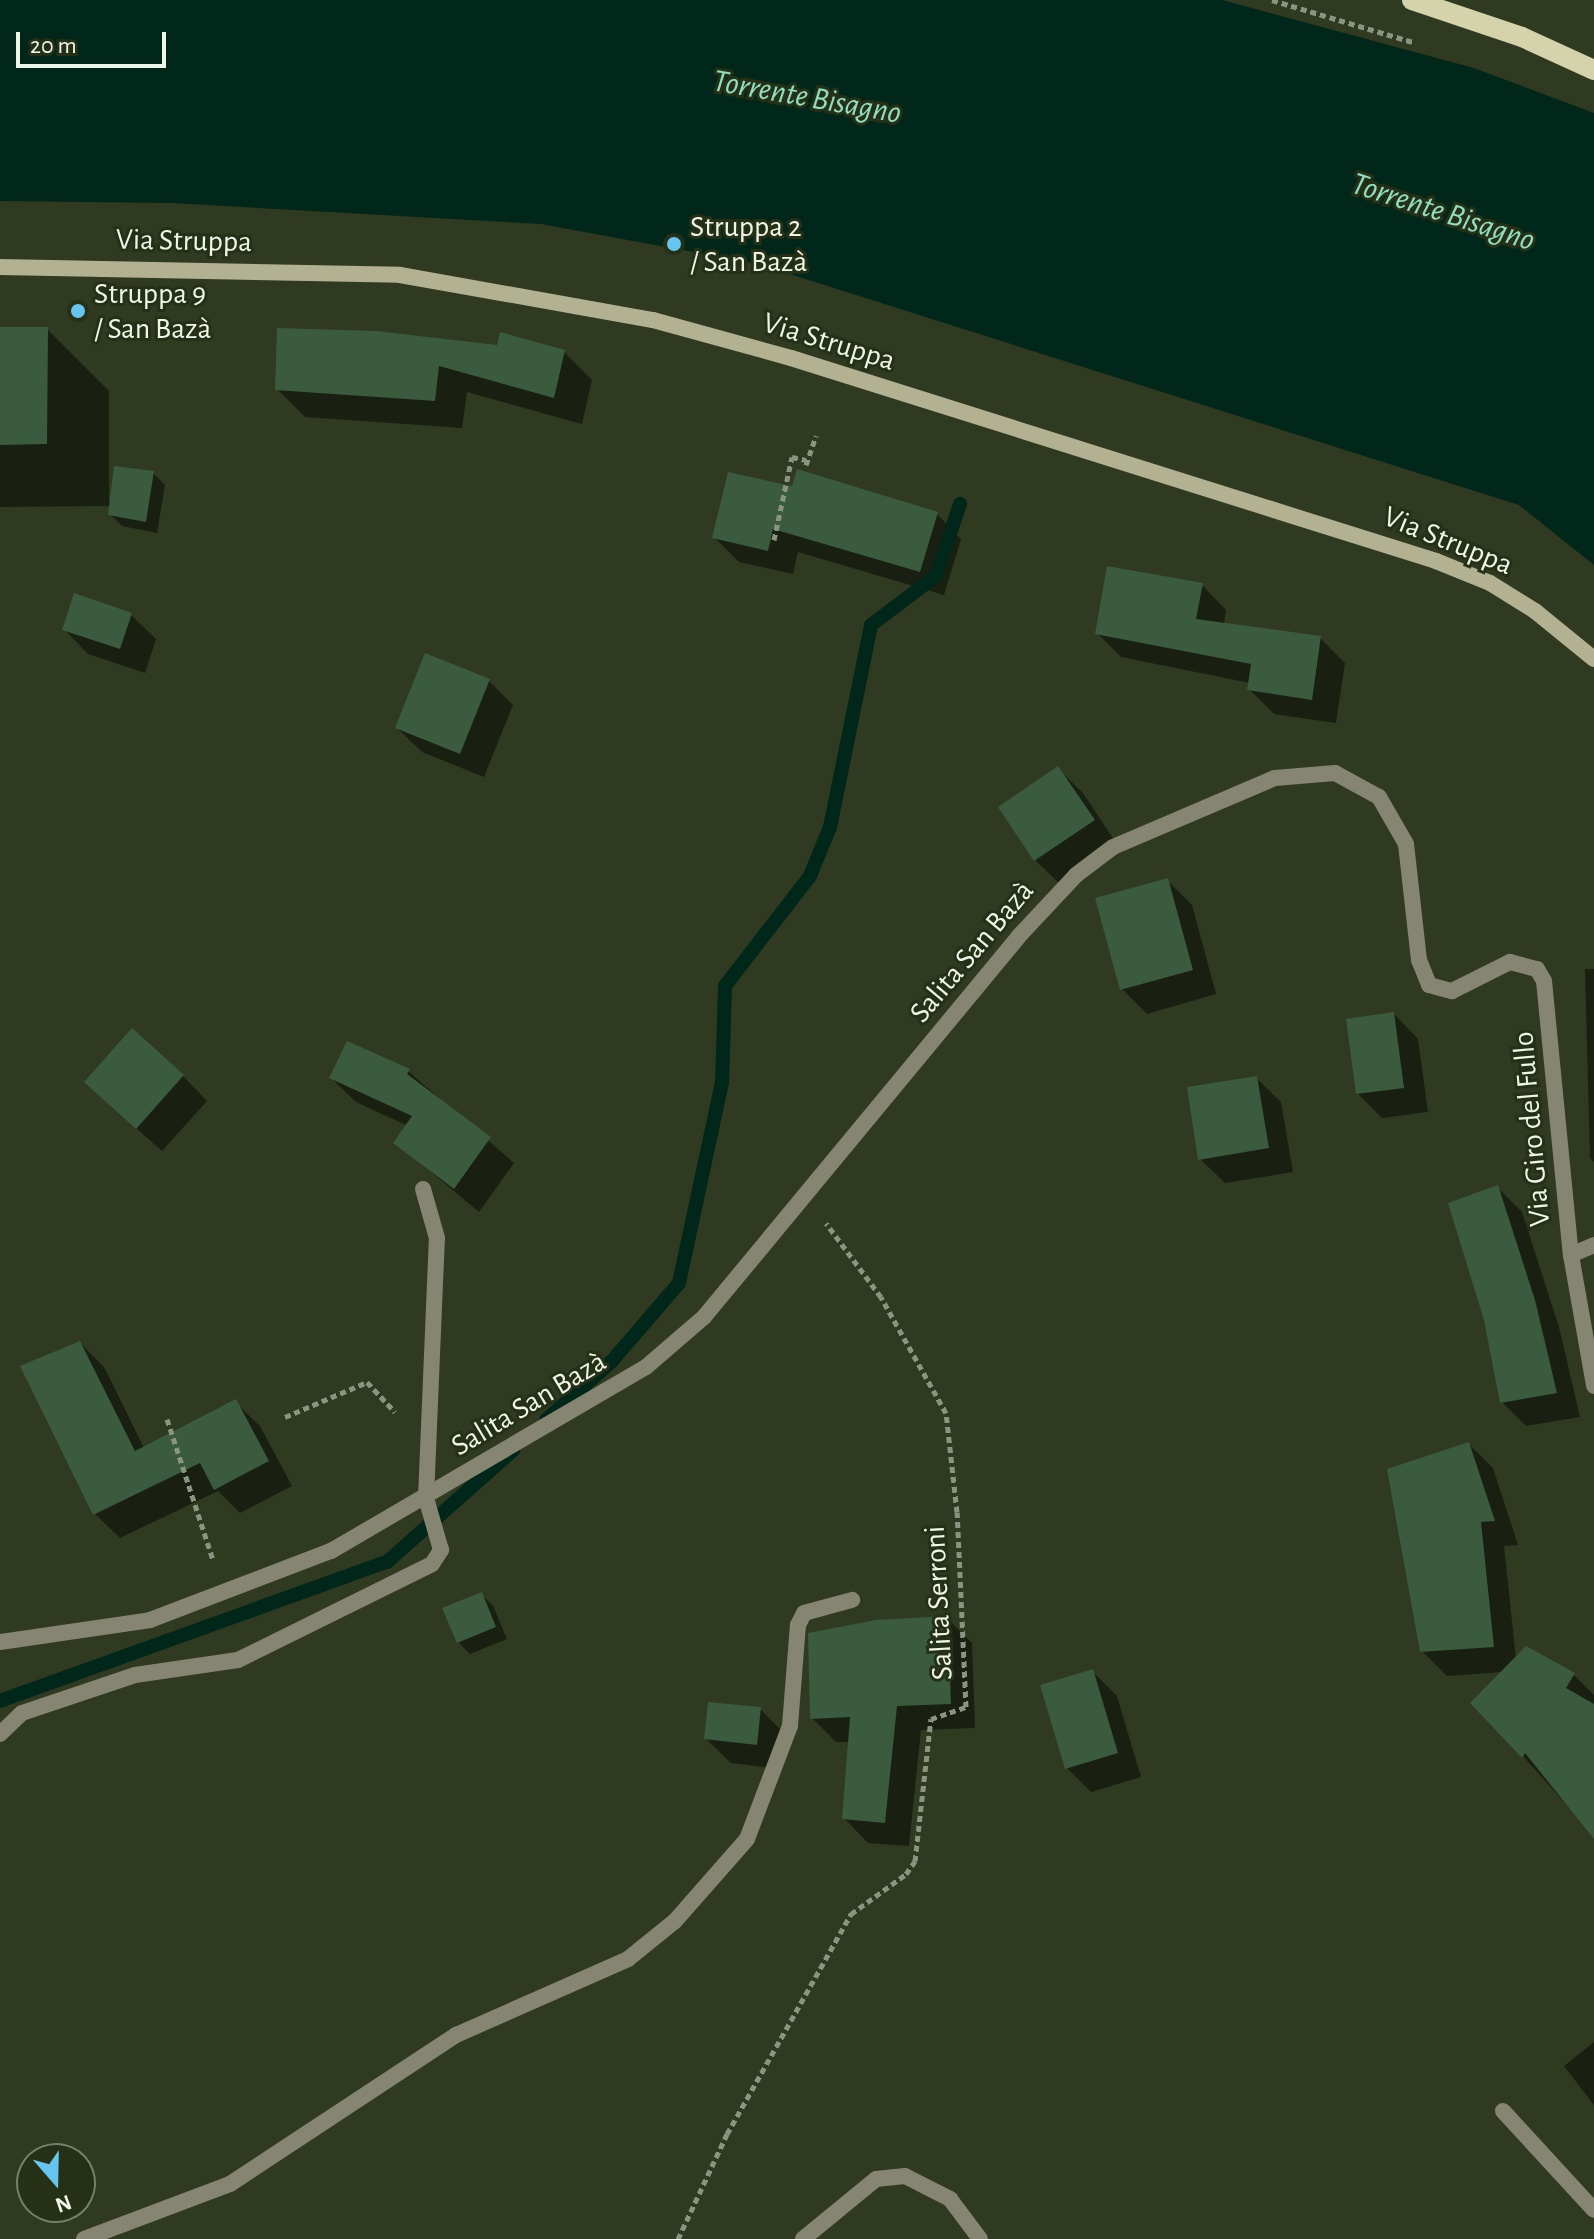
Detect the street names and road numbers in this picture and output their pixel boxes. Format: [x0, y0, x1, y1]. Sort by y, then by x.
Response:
street label: Via Struppa [116, 222, 252, 260]
street label: Via Struppa [759, 305, 899, 379]
street label: Via Struppa [1378, 499, 1518, 583]
street label: Salita San Bazà [902, 874, 1042, 1030]
street label: Via Giro del Fullo [1506, 1030, 1558, 1228]
street label: Salita San Bazà [445, 1344, 613, 1464]
street label: Salita Serroni [917, 1525, 961, 1681]

